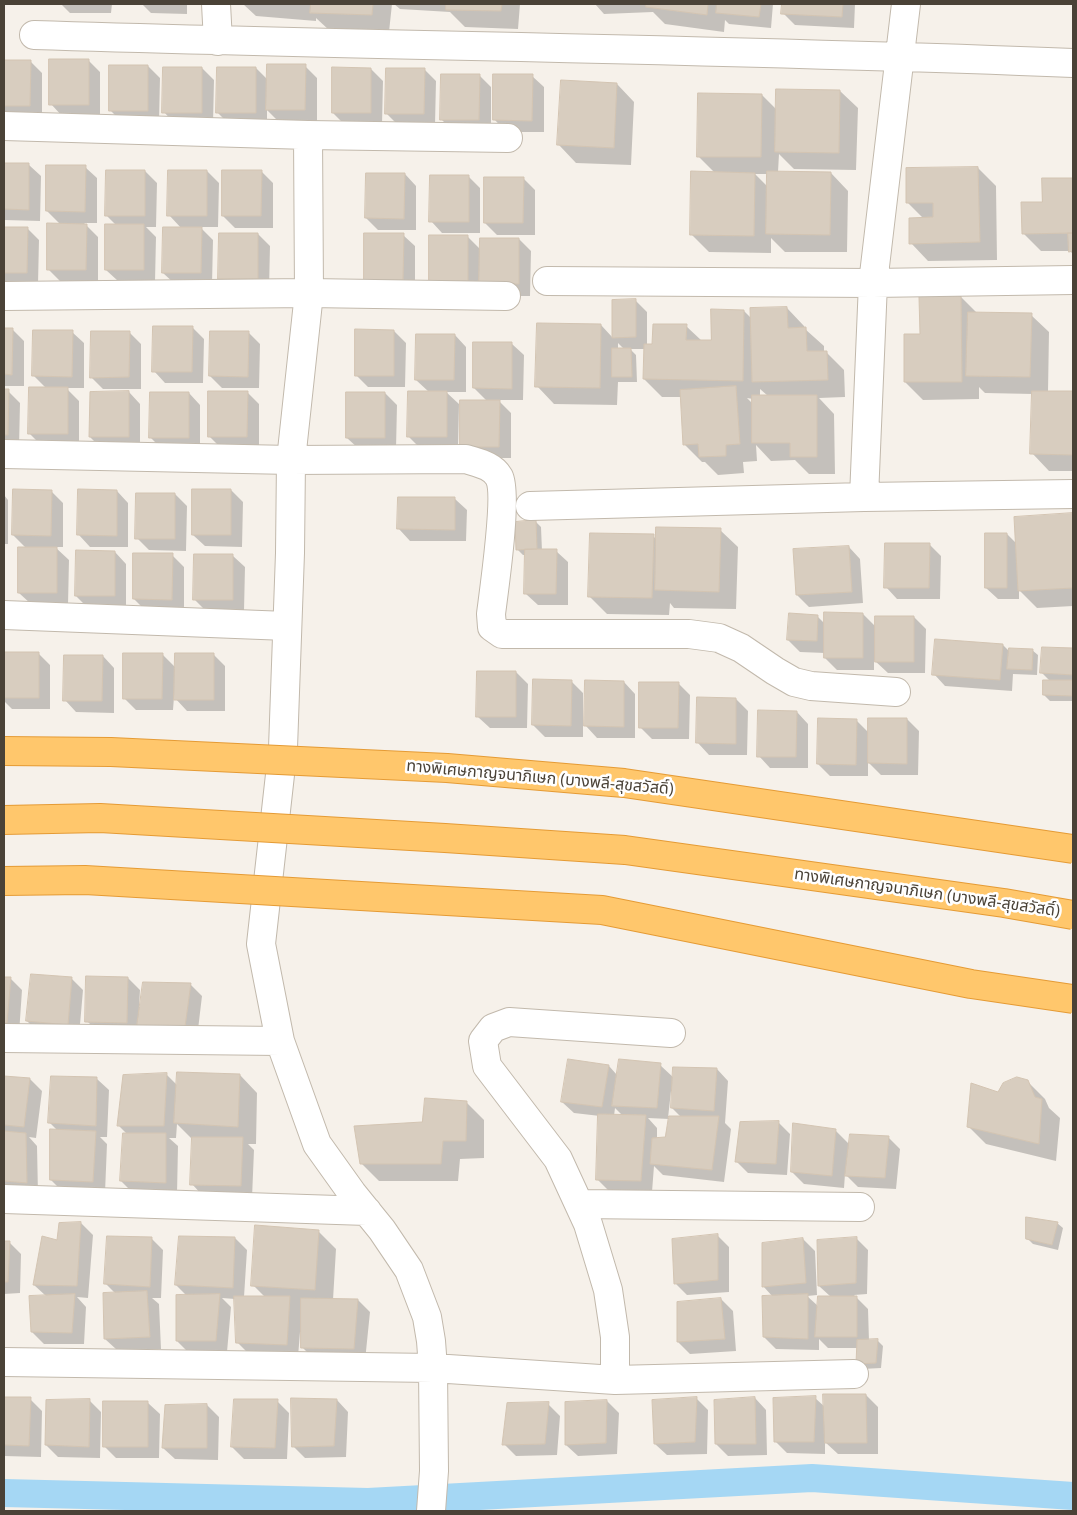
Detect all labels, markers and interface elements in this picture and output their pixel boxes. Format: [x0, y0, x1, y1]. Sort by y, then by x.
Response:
street label: ทางพิเศษกาญจนาภิเษก (บางพลี-สุขสวัสดิ์) [406, 757, 674, 799]
street label: ทางพิเศษกาญจนาภิเษก (บางพลี-สุขสวัสดิ์) [793, 865, 1061, 921]

